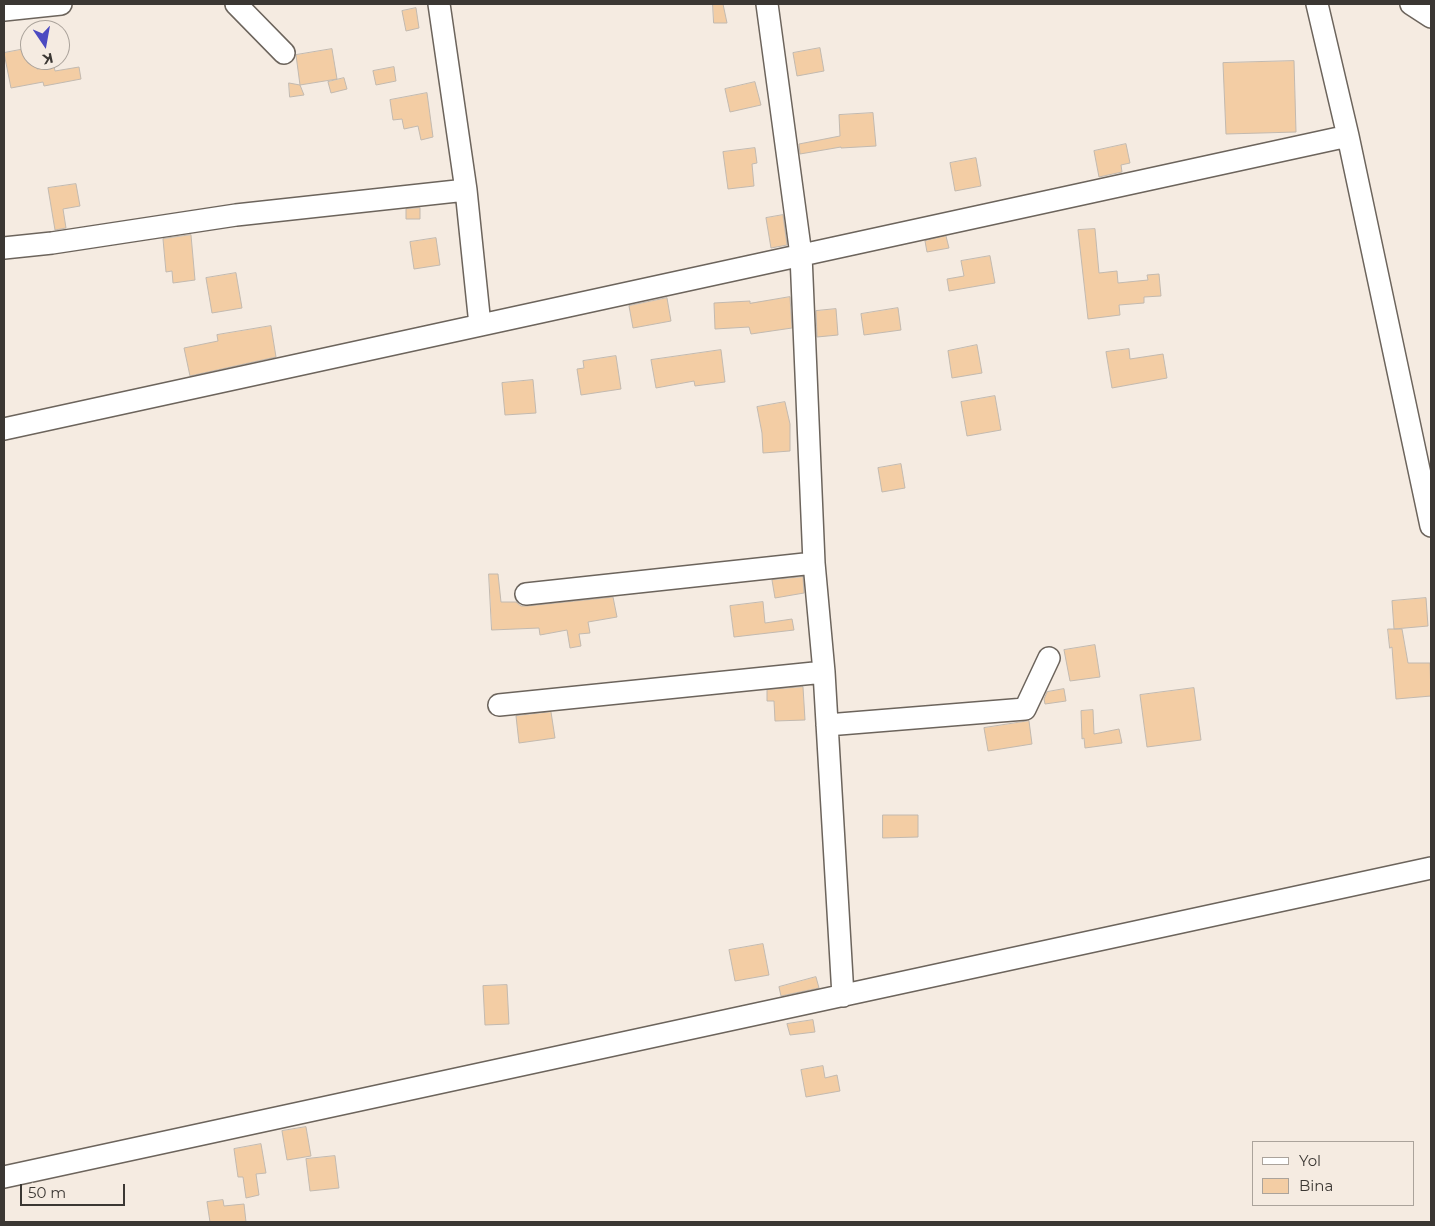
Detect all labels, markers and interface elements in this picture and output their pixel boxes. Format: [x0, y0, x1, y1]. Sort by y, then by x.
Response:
north arrow [20, 20, 70, 70]
text: K [41, 49, 55, 69]
legend [1252, 1141, 1415, 1206]
text: Yol [1299, 1151, 1321, 1170]
scale bar [22, 1174, 128, 1206]
text: Bina [1299, 1176, 1333, 1195]
text: 50 m [28, 1183, 66, 1202]

